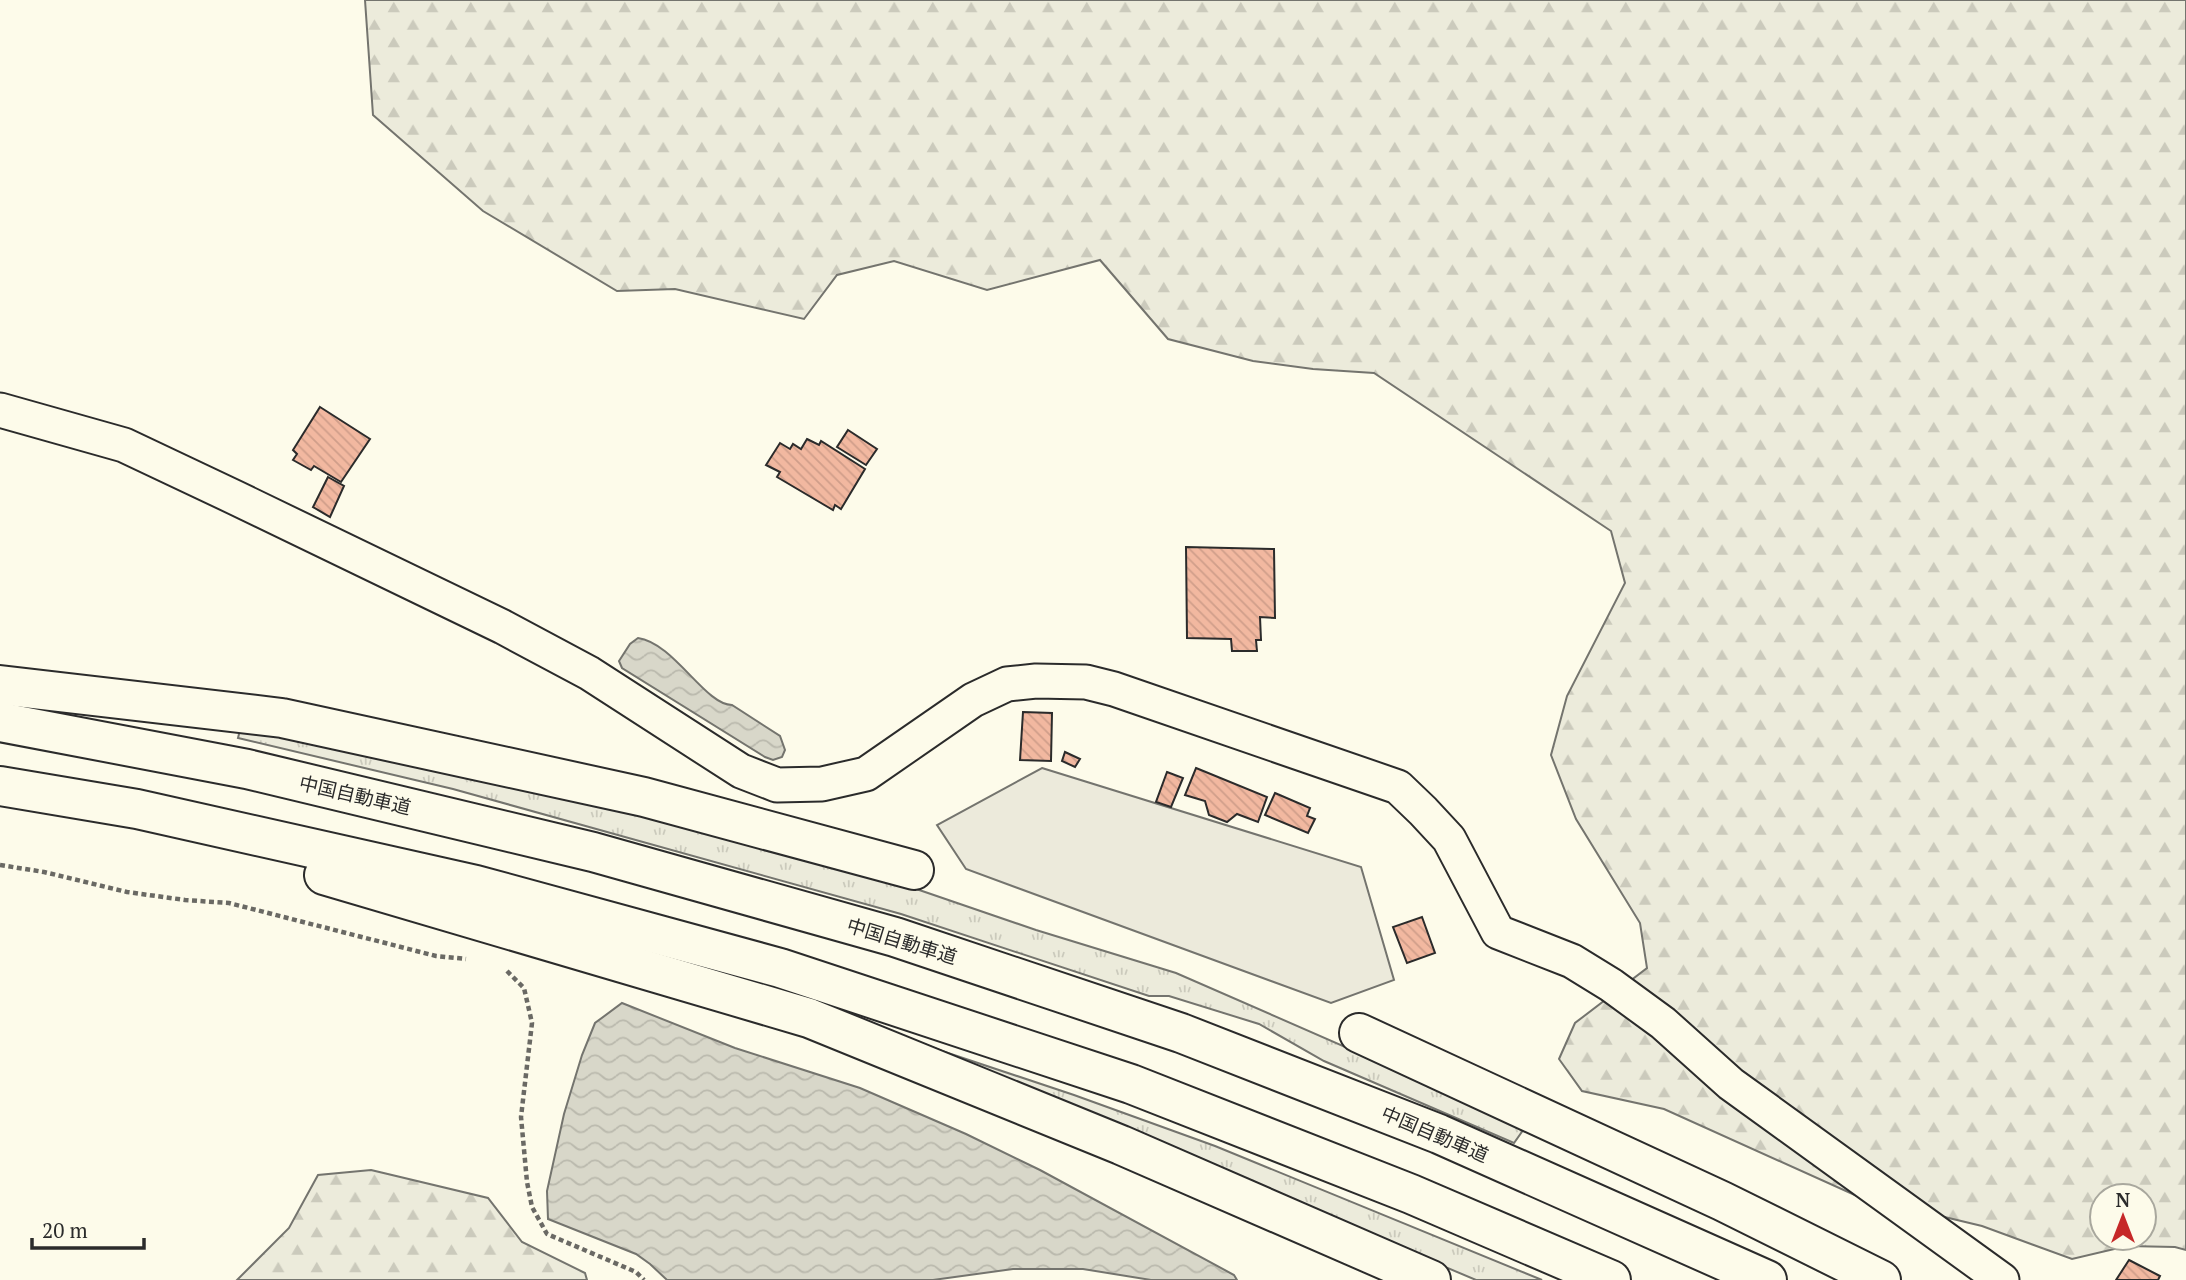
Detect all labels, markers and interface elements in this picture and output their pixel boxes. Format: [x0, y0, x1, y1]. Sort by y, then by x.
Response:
street label: 中国自動車道 [297, 770, 413, 820]
street label: 中国自動車道 [844, 912, 960, 969]
street label: 中国自動車道 [1378, 1100, 1493, 1167]
north arrow [2088, 1182, 2158, 1252]
text: N [2116, 1187, 2131, 1212]
scale bar [32, 1206, 144, 1250]
text: 20 m [42, 1216, 88, 1244]

